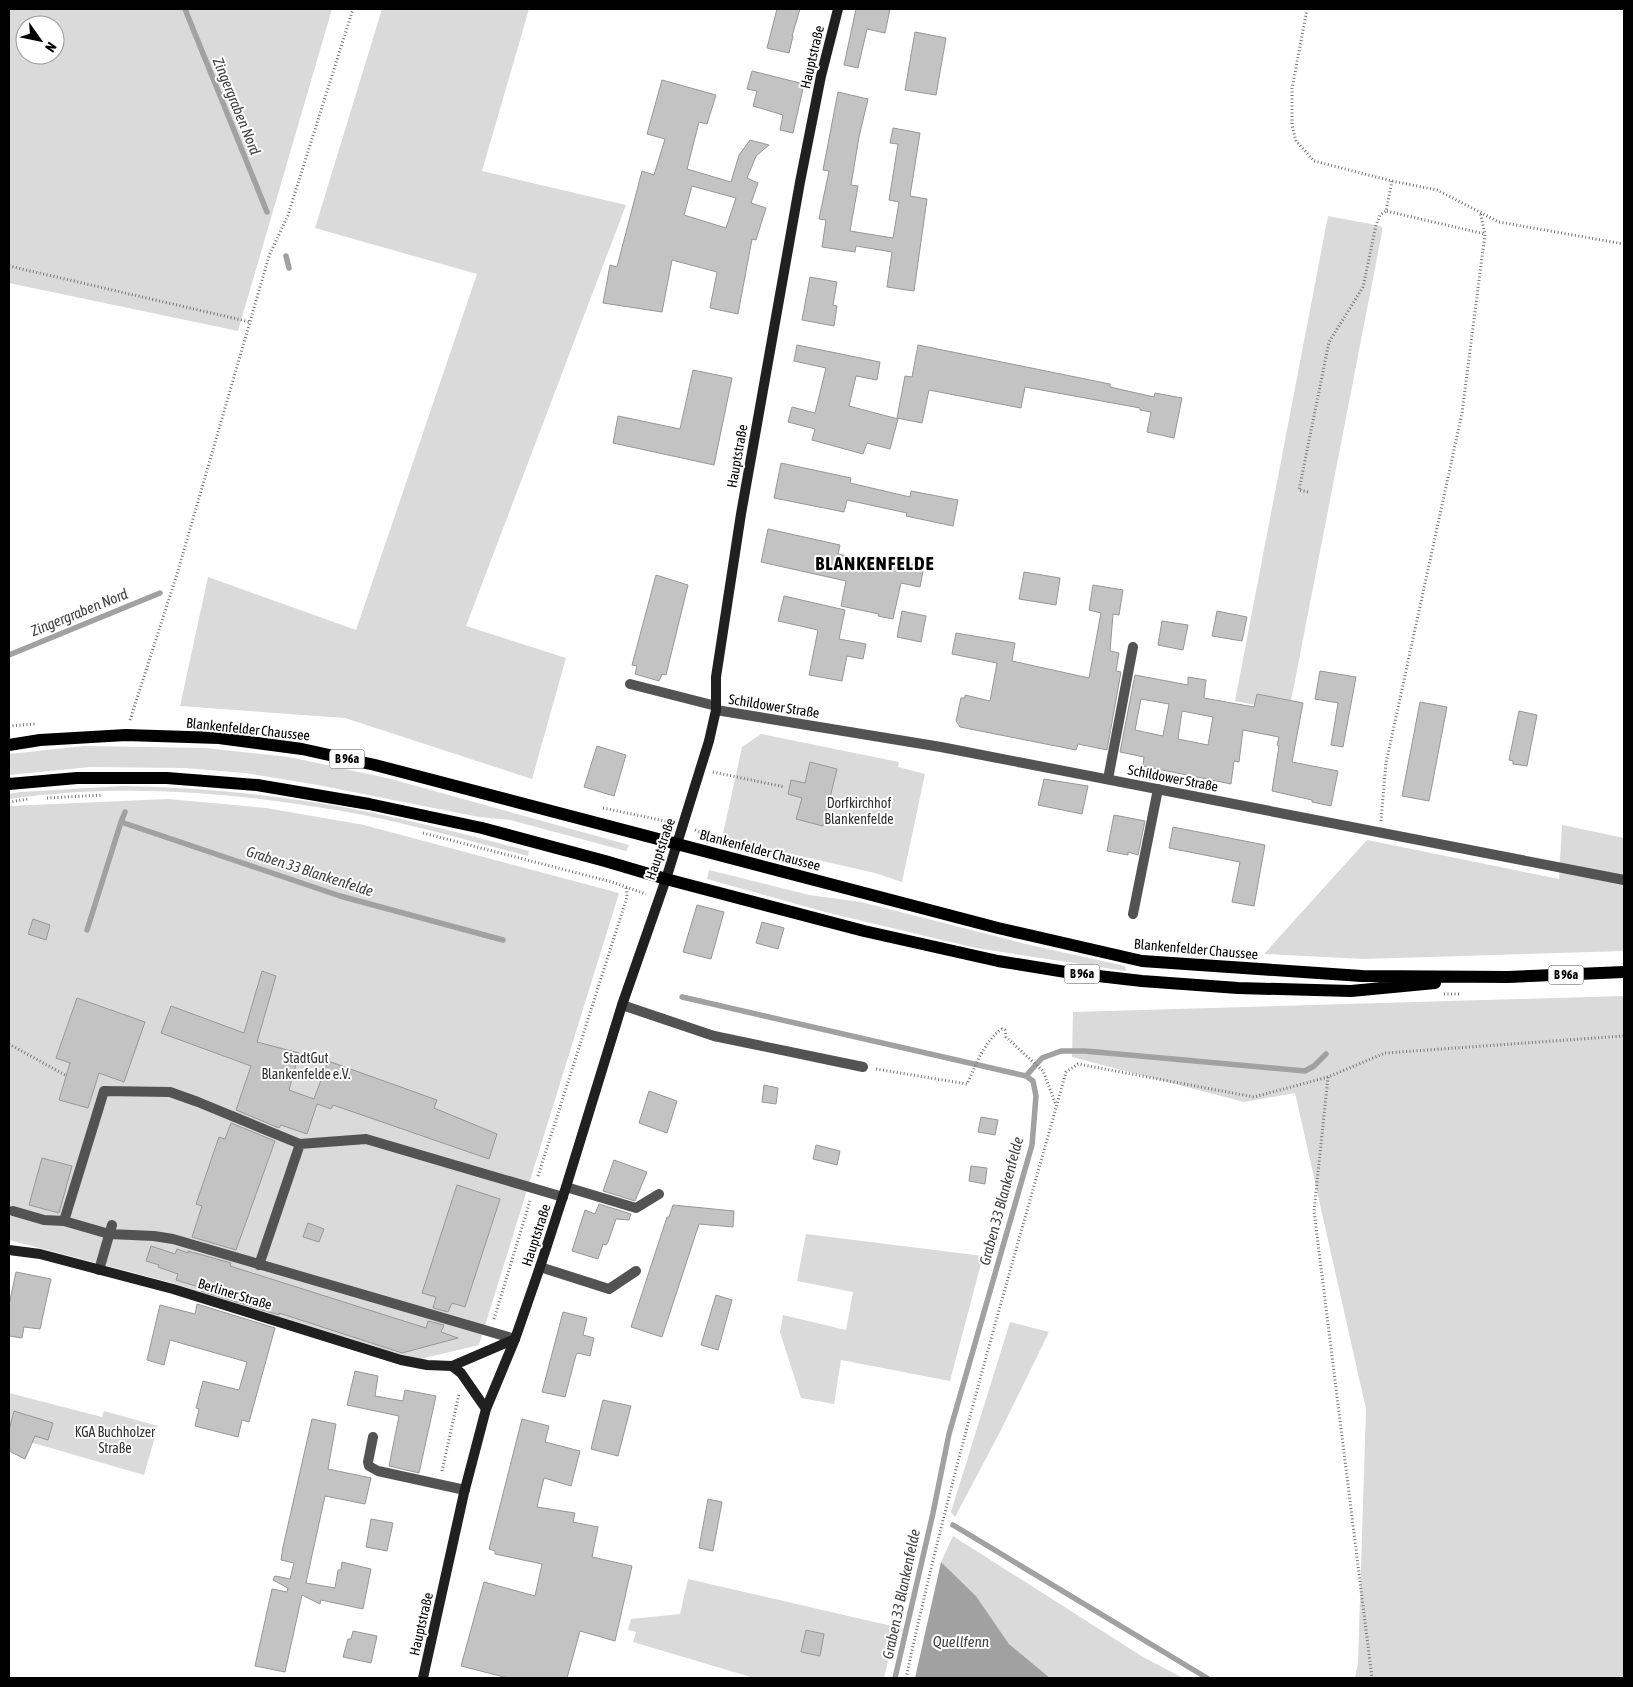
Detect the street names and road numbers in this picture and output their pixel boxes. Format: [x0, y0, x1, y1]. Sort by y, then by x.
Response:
street label: Hauptstraße [797, 24, 827, 90]
street label: Hauptstraße [724, 423, 750, 489]
street label: Schildower Straße [728, 691, 820, 721]
street label: Blankenfelder Chaussee [185, 715, 311, 743]
road number: B 96a [330, 750, 364, 769]
street label: Schildower Straße [1127, 761, 1219, 795]
street label: Hauptstraße [642, 816, 678, 882]
street label: Blankenfelder Chaussee [698, 826, 822, 874]
street label: Blankenfelder Chaussee [1133, 936, 1259, 962]
road number: B 96a [1064, 964, 1100, 984]
road number: B 96a [1548, 966, 1584, 984]
street label: Hauptstraße [518, 1202, 554, 1268]
street label: Berliner Straße [196, 1275, 274, 1313]
street label: Hauptstraße [406, 1591, 436, 1657]

